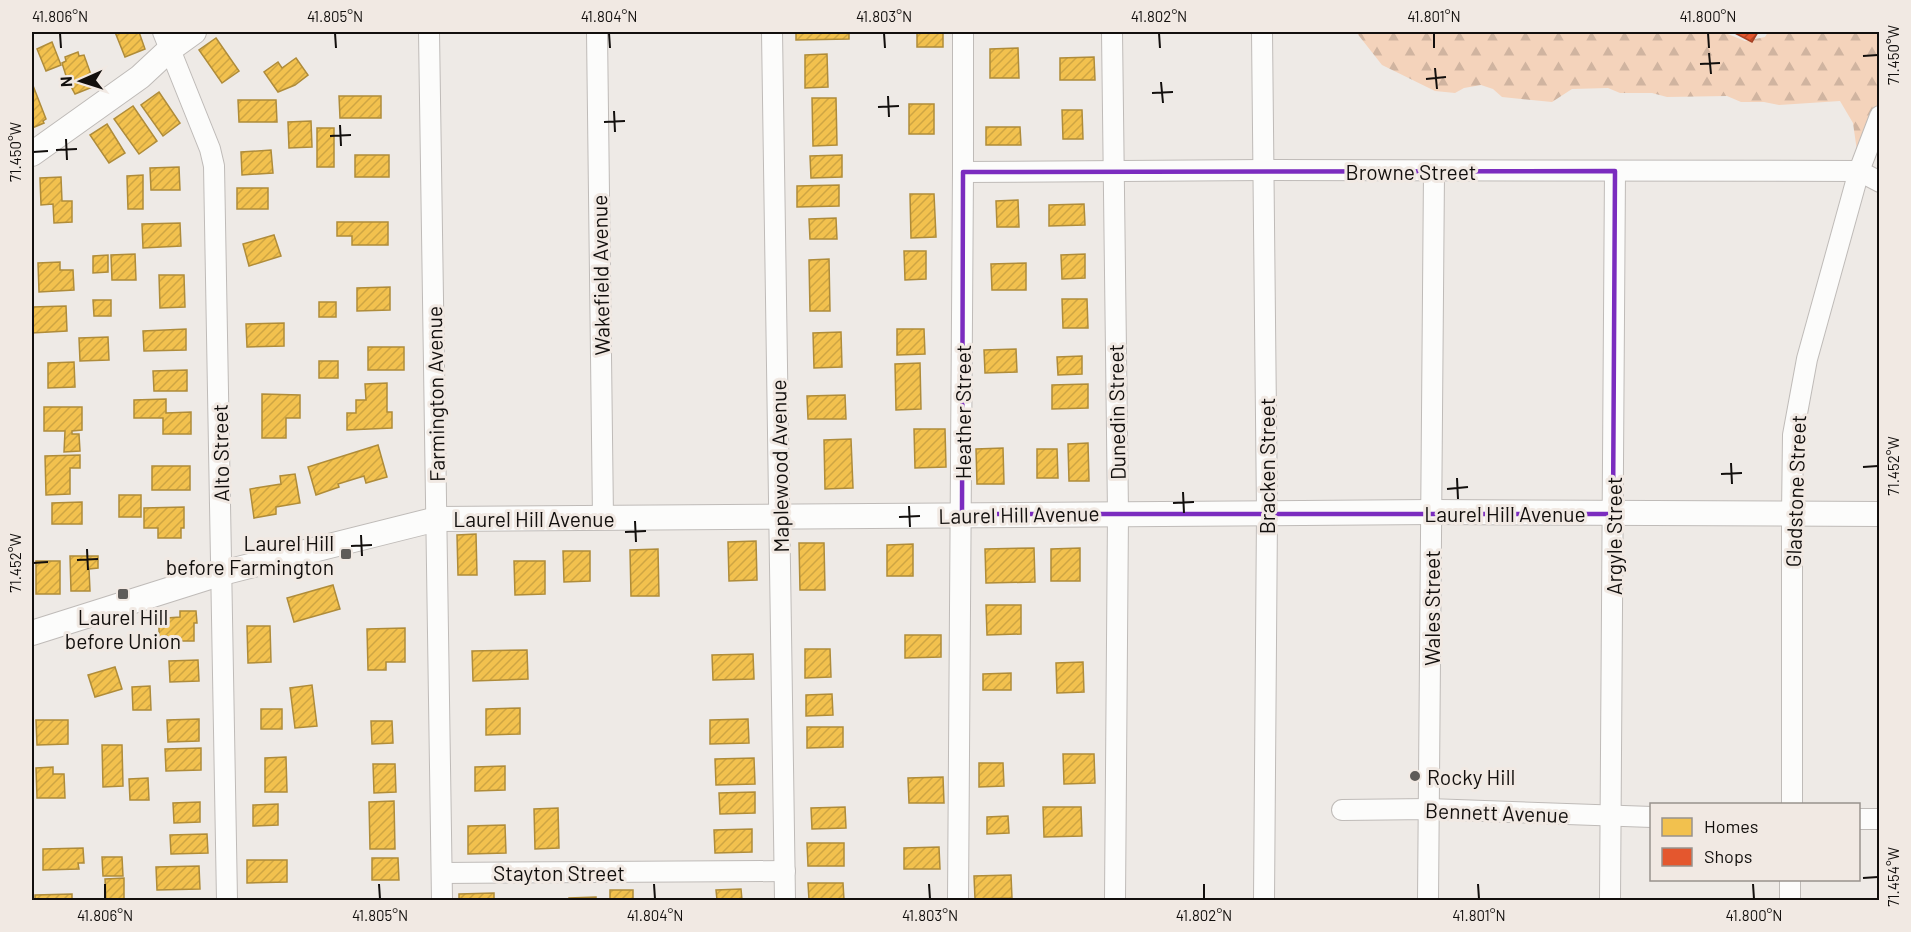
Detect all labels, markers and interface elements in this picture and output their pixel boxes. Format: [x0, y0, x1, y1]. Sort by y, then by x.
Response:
text: 41.806°N [32, 7, 88, 25]
text: 41.805°N [307, 7, 363, 25]
text: 41.804°N [581, 7, 637, 25]
text: 41.803°N [856, 7, 912, 25]
text: 41.802°N [1131, 7, 1187, 25]
text: 41.801°N [1407, 7, 1461, 25]
text: 41.800°N [1680, 7, 1736, 25]
text: 71.450°W [1884, 25, 1902, 85]
north arrow [51, 51, 111, 111]
text: N [56, 76, 75, 88]
text: 71.450°W [6, 122, 24, 182]
street label: Browne Street [1346, 159, 1476, 184]
street label: Wakefield Avenue [586, 194, 614, 356]
street label: Farmington Avenue [421, 306, 449, 482]
street label: Dunedin Street [1102, 344, 1130, 480]
street label: Heather Street [950, 345, 975, 479]
street label: Maplewood Avenue [765, 379, 793, 553]
street label: Bracken Street [1254, 398, 1279, 534]
street label: Alto Street [207, 404, 233, 502]
street label: Gladstone Street [1780, 414, 1810, 568]
text: 71.452°W [1884, 436, 1902, 496]
street label: Argyle Street [1601, 477, 1626, 595]
street label: Laurel Hill Avenue [938, 500, 1100, 528]
street label: Laurel Hill Avenue [1424, 501, 1586, 526]
street label: Laurel Hill Avenue [453, 506, 615, 531]
place label: Laurel Hill before Farmington [166, 530, 334, 579]
text: 71.452°W [6, 533, 24, 593]
marker: Laurel Hill before Farmington [339, 547, 353, 561]
street label: Wales Street [1419, 550, 1444, 666]
marker: Laurel Hill before Union [116, 587, 130, 601]
place label: Laurel Hill before Union [65, 604, 181, 653]
place label: Rocky Hill [1427, 764, 1515, 789]
marker: Rocky Hill [1408, 769, 1422, 783]
street label: Bennett Avenue [1425, 797, 1569, 827]
legend [1650, 803, 1860, 881]
text: Homes [1704, 815, 1758, 837]
text: Shops [1704, 845, 1753, 867]
text: 71.454°W [1884, 847, 1902, 907]
street label: Stayton Street [493, 860, 625, 885]
text: 41.806°N [77, 906, 133, 924]
text: 41.805°N [352, 906, 408, 924]
text: 41.804°N [627, 906, 683, 924]
text: 41.803°N [902, 906, 958, 924]
text: 41.802°N [1176, 906, 1232, 924]
text: 41.801°N [1452, 906, 1506, 924]
text: 41.800°N [1726, 906, 1782, 924]

